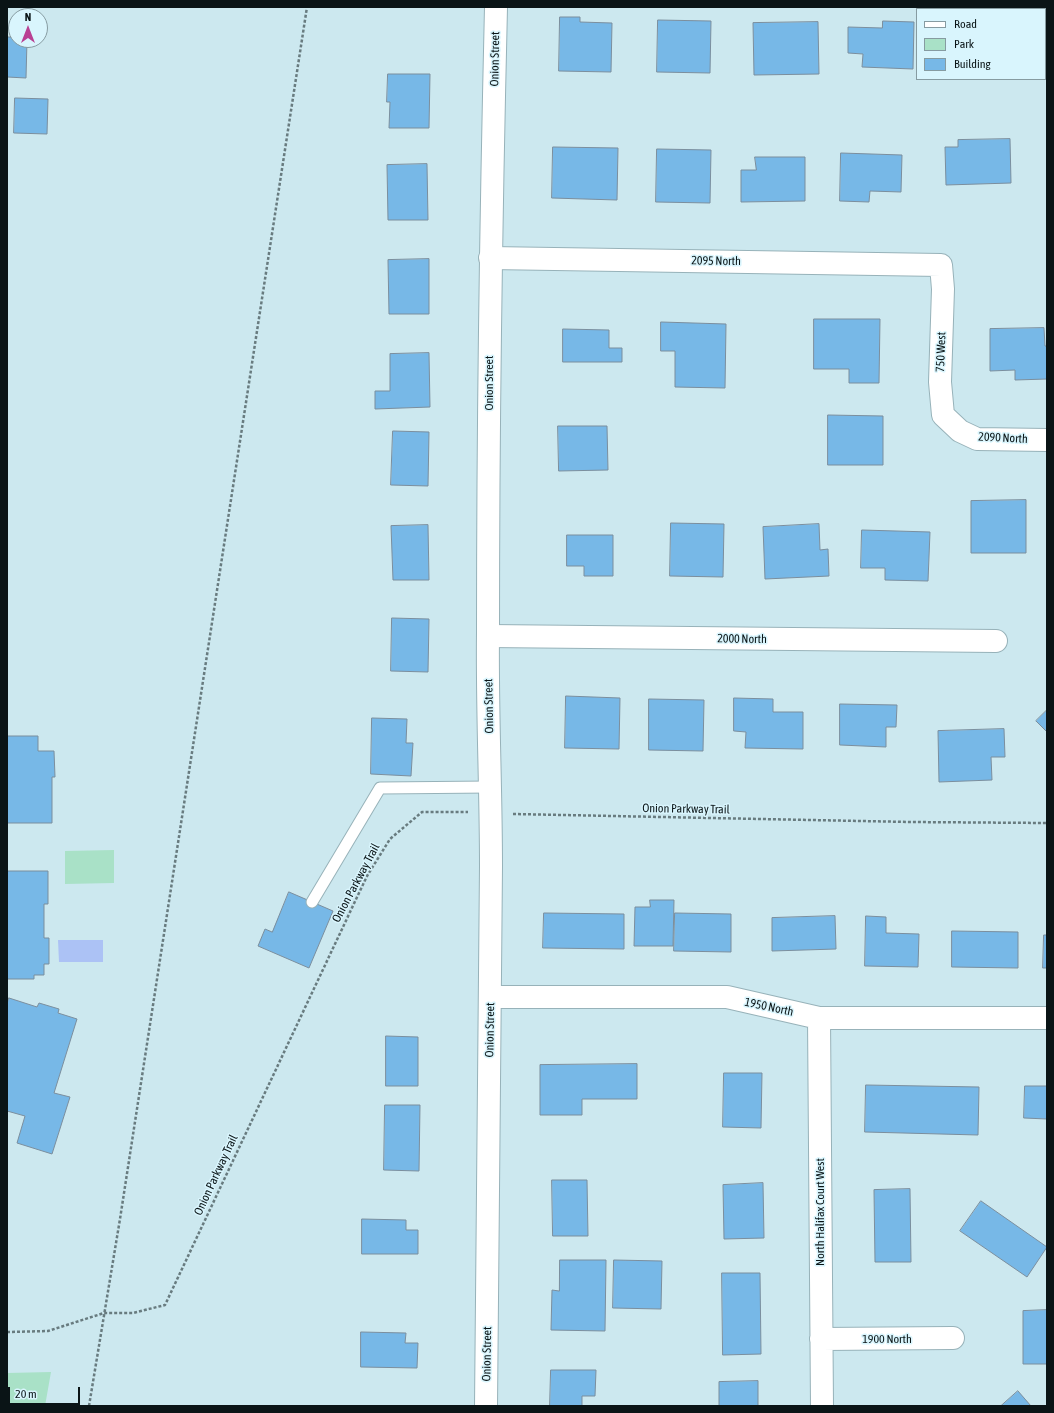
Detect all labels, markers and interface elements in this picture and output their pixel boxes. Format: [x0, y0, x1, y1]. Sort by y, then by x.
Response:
north arrow [8, 8, 48, 48]
legend [916, 8, 1046, 80]
text: N [25, 11, 31, 23]
text: Road [954, 17, 977, 31]
street label: Onion Street [487, 31, 503, 87]
text: Park [954, 37, 974, 51]
text: Building [954, 57, 991, 71]
street label: 2095 North [691, 253, 741, 269]
street label: 750 West [933, 332, 949, 372]
street label: Onion Street [482, 355, 496, 411]
street label: 2090 North [978, 430, 1028, 446]
street label: 2000 North [717, 631, 767, 647]
street label: Onion Street [481, 678, 497, 734]
street label: Onion Parkway Trail [642, 801, 730, 817]
street label: Onion Parkway Trail [329, 841, 383, 925]
street label: 1950 North [743, 995, 795, 1019]
street label: Onion Street [482, 1002, 498, 1058]
street label: Onion Parkway Trail [191, 1132, 241, 1218]
street label: North Halifax Court West [813, 1158, 827, 1266]
street label: Onion Street [479, 1326, 495, 1382]
street label: 1900 North [862, 1332, 912, 1346]
scale bar [10, 1379, 82, 1405]
text: 20 m [15, 1387, 37, 1401]

